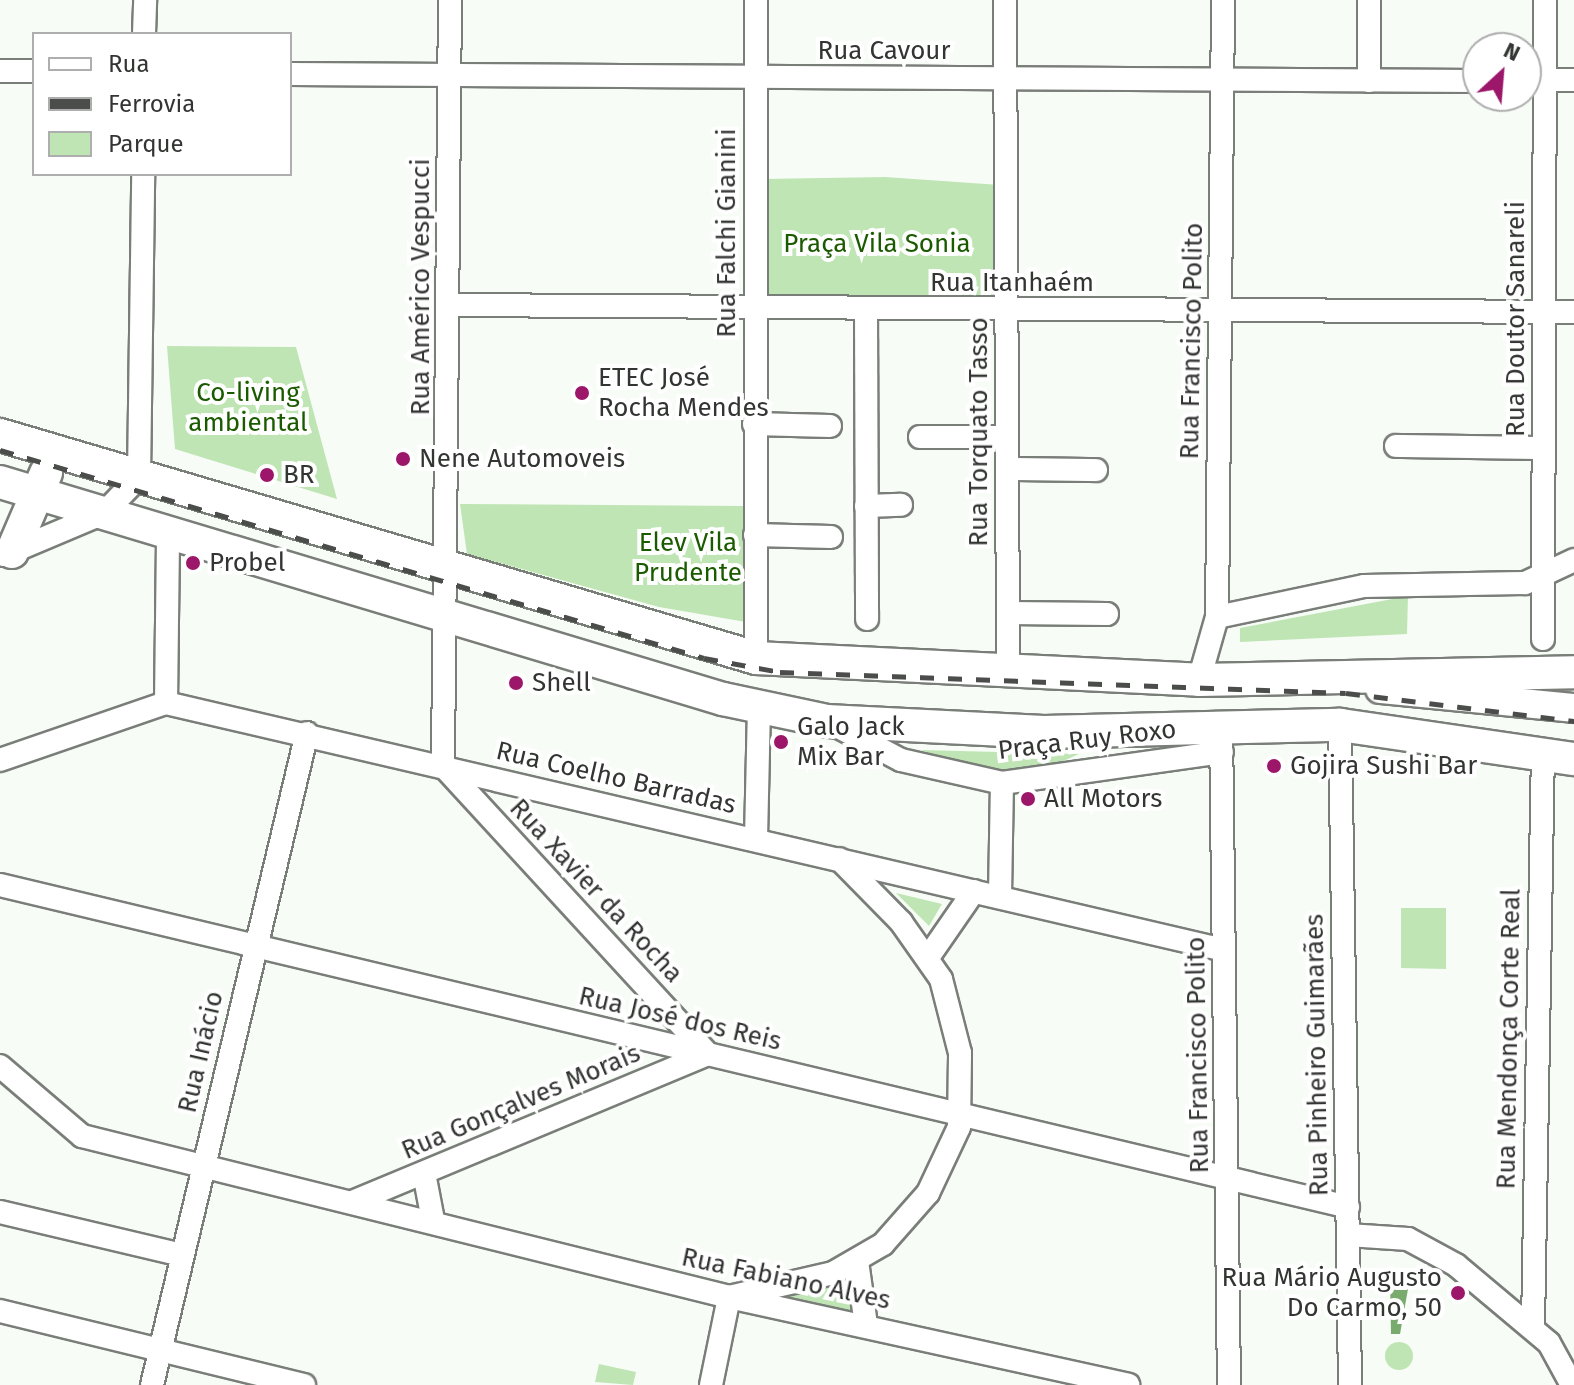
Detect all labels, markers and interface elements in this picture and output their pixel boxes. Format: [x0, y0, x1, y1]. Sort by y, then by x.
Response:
legend [32, 32, 292, 176]
north arrow [1462, 32, 1542, 112]
street label: Rua Cavour [818, 35, 950, 67]
text: N [1499, 36, 1524, 67]
text: Rua [108, 50, 150, 78]
text: Ferrovia [108, 90, 195, 118]
street label: Rua Falchi Gianini [711, 128, 743, 338]
text: Parque [108, 130, 184, 158]
street label: Rua Américo Vespucci [405, 159, 437, 415]
street label: Rua Doutor Sanareli [1500, 201, 1532, 437]
street label: Rua Francisco Polito [1174, 222, 1210, 460]
park label: Praça Vila Sonia [783, 228, 971, 260]
street label: Rua Itanhaém [930, 267, 1094, 299]
street label: Rua Torquato Tasso [963, 317, 995, 547]
place label: ETEC José Rocha Mendes [598, 362, 769, 424]
park label: Co-living ambiental [188, 377, 308, 438]
marker: ETEC José Rocha Mendes [573, 384, 591, 402]
place label: Nene Automoveis [419, 443, 625, 475]
marker: Nene Automoveis [394, 450, 412, 468]
place label: BR [283, 459, 315, 491]
marker: BR [258, 466, 276, 484]
park label: Elev Vila Prudente [634, 527, 742, 588]
place label: Probel [209, 547, 285, 579]
marker: Probel [184, 554, 202, 572]
place label: Shell [532, 667, 591, 699]
marker: Shell [507, 674, 525, 692]
place label: Galo Jack Mix Bar [797, 711, 905, 772]
street label: Praça Ruy Roxo [996, 714, 1178, 766]
marker: Galo Jack Mix Bar [772, 733, 790, 751]
street label: Rua Coelho Barradas [493, 735, 739, 821]
place label: Gojira Sushi Bar [1290, 750, 1477, 782]
marker: Gojira Sushi Bar [1265, 757, 1283, 775]
place label: All Motors [1044, 783, 1162, 815]
marker: All Motors [1019, 790, 1037, 808]
street label: Rua Xavier da Rocha [503, 793, 689, 989]
street label: Rua Mendonça Corte Real [1491, 888, 1527, 1190]
street label: Rua Pinheiro Guimarães [1299, 913, 1335, 1197]
street label: Rua Francisco Polito [1180, 936, 1216, 1174]
street label: Rua José dos Reis [576, 981, 784, 1057]
street label: Rua Inácio [172, 988, 230, 1116]
street label: Rua Gonçalves Morais [397, 1038, 645, 1166]
street label: Rua Fabiano Alves [679, 1242, 893, 1316]
place label: Rua Mário Augusto Do Carmo, 50 [1222, 1262, 1442, 1324]
marker: Rua Mário Augusto Do Carmo, 50 [1449, 1284, 1467, 1302]

